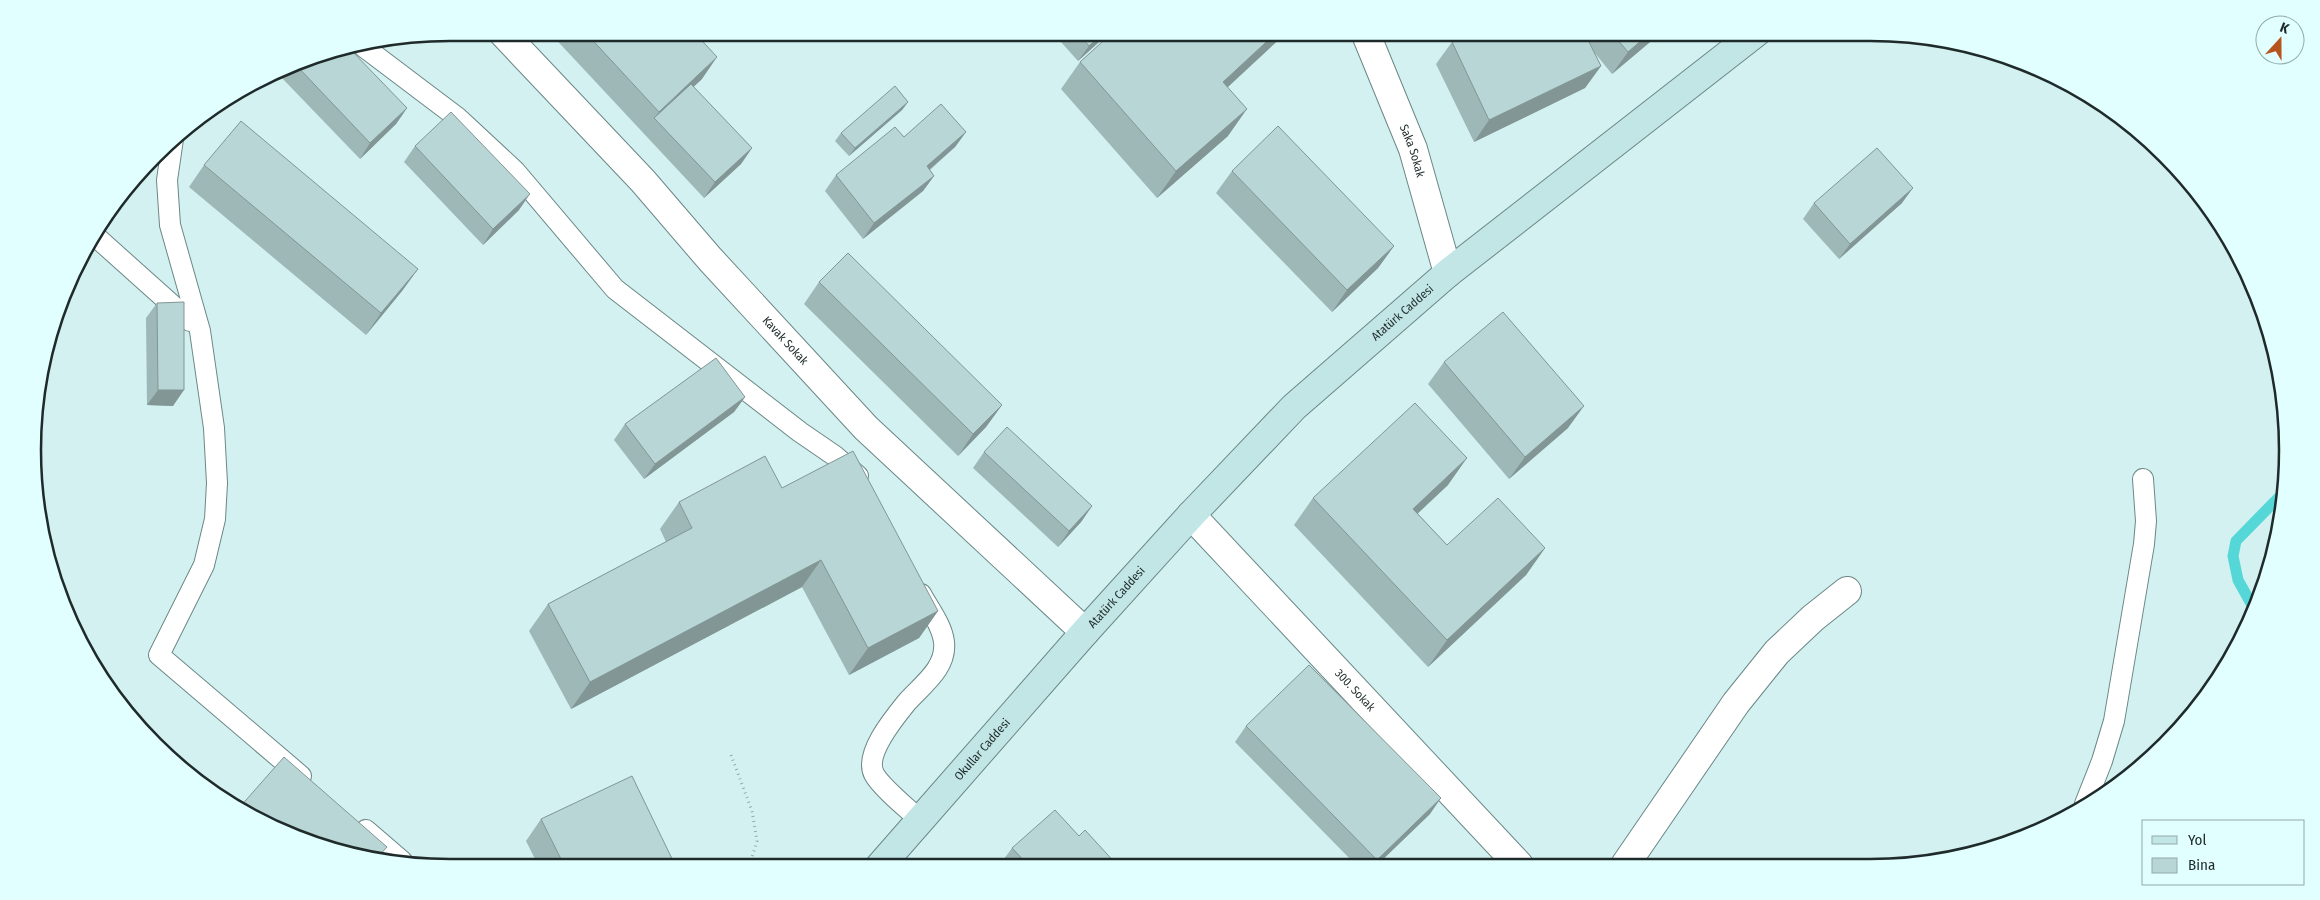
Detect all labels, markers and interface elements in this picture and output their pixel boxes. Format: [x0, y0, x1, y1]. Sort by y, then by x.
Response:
north arrow [2255, 15, 2305, 65]
text: K [2278, 19, 2292, 38]
street label: Saka Sokak [1397, 122, 1428, 179]
street label: Atatürk Caddesi [1369, 282, 1436, 343]
street label: Kavak Sokak [760, 314, 811, 368]
street label: Atatürk Caddesi [1085, 564, 1148, 631]
street label: 300. Sokak [1332, 666, 1378, 714]
street label: Okullar Caddesi [951, 716, 1013, 783]
legend [2142, 820, 2305, 885]
text: Yol [2188, 831, 2206, 849]
text: Bina [2188, 856, 2215, 874]

